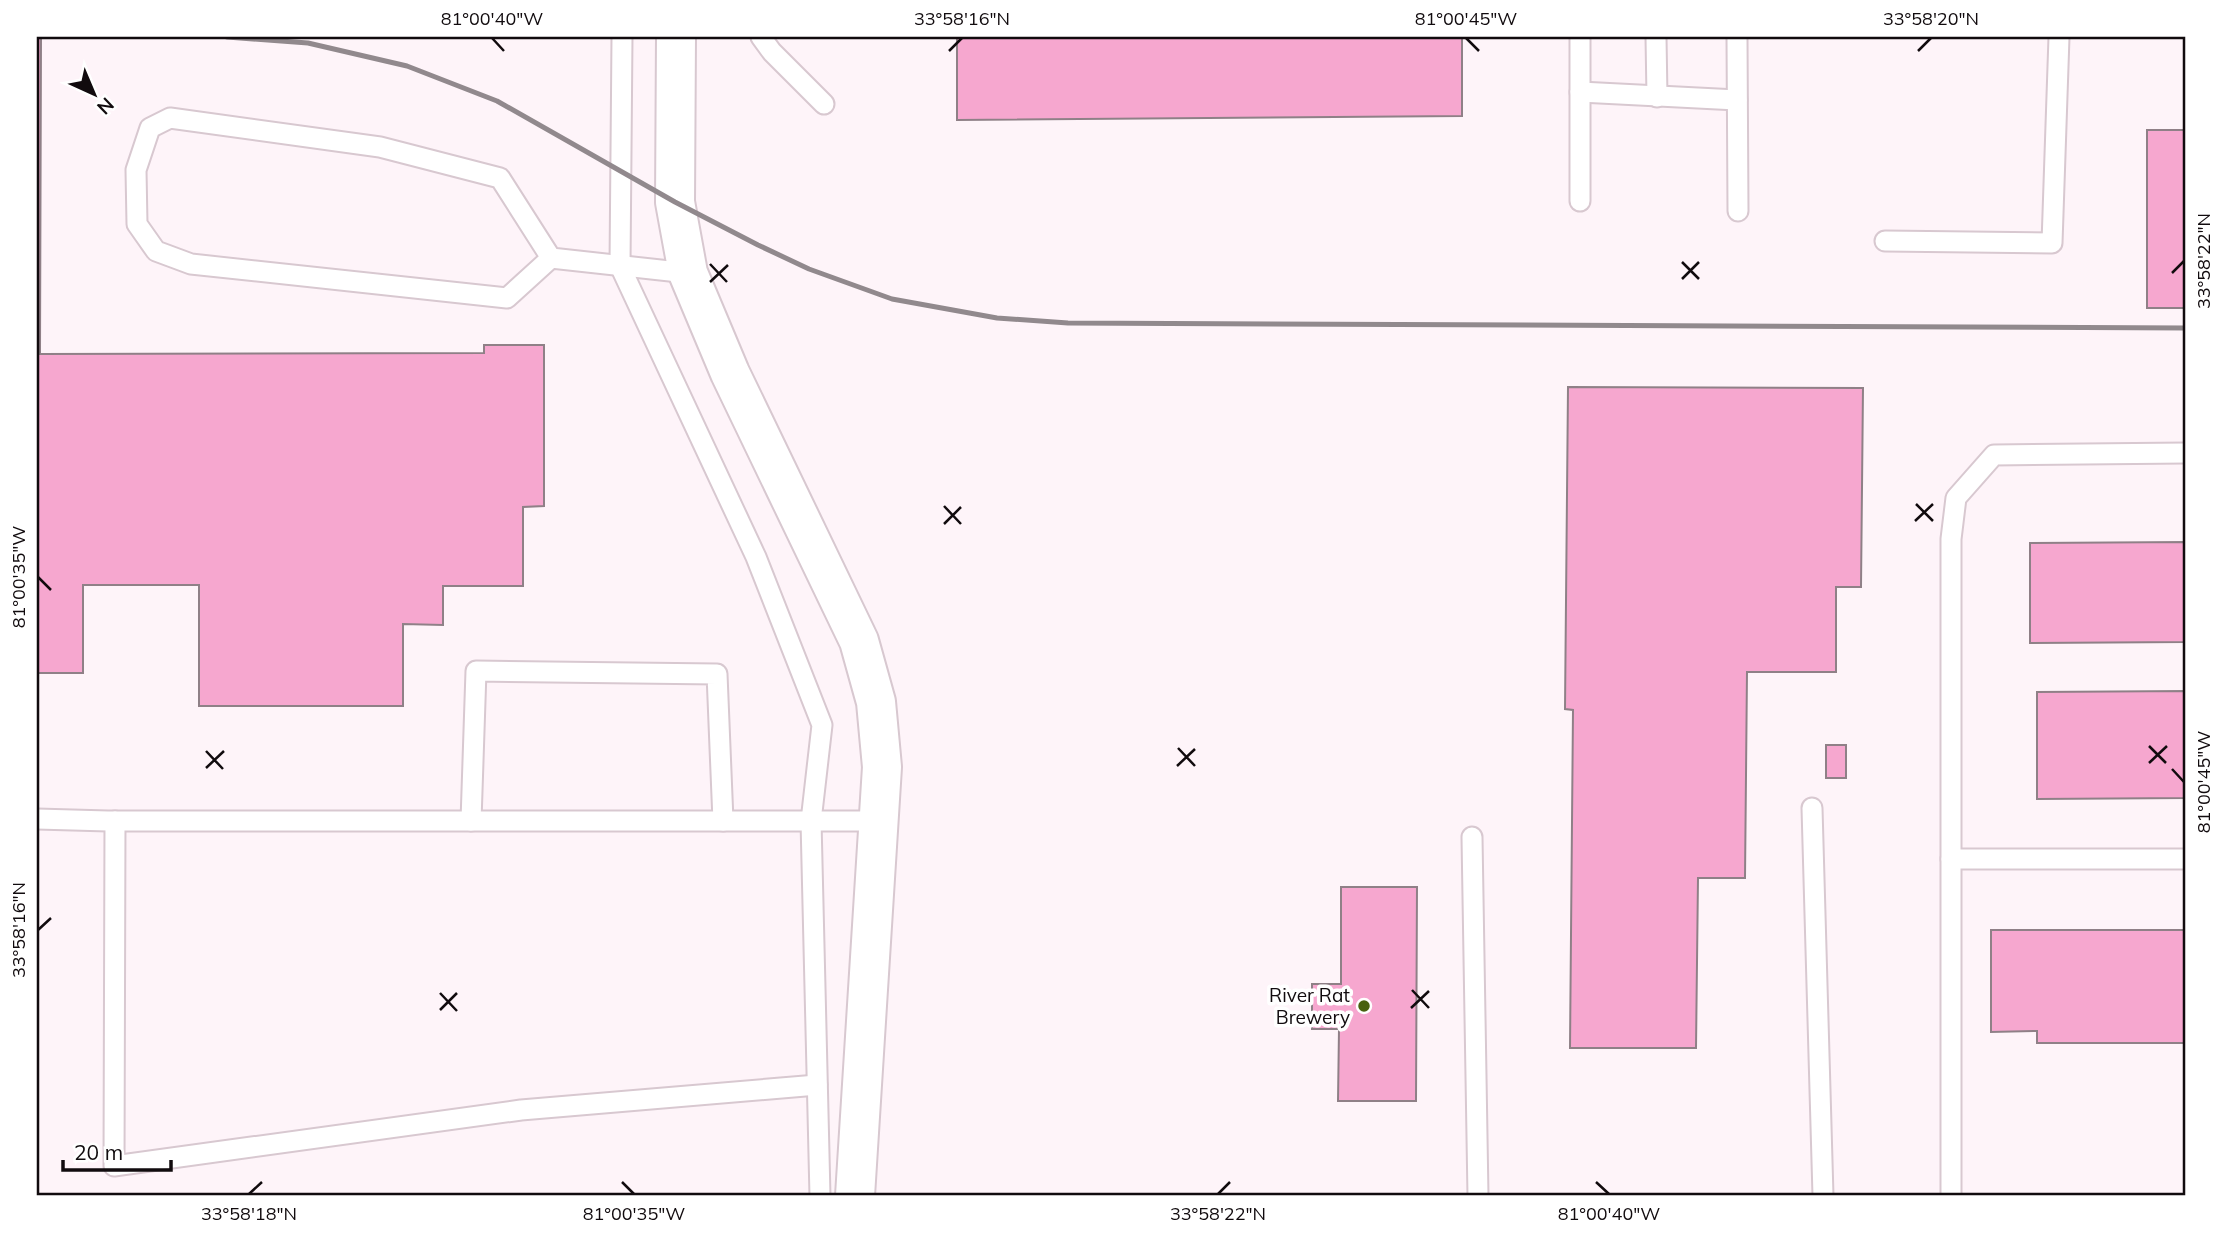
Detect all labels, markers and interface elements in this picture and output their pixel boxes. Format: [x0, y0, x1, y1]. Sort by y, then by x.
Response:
text: 81°00'40"W [441, 7, 543, 30]
text: 33°58'16"N [914, 7, 1010, 30]
text: 81°00'45"W [1415, 7, 1517, 30]
text: 33°58'20"N [1883, 7, 1979, 30]
north arrow [60, 60, 130, 130]
text: N [92, 93, 119, 120]
text: 33°58'22"N [2192, 213, 2215, 309]
text: 81°00'35"W [7, 526, 30, 628]
text: 81°00'45"W [2192, 731, 2215, 833]
text: 33°58'16"N [7, 882, 30, 978]
place label: River Rat Brewery [1269, 983, 1350, 1029]
marker: River Rat Brewery [1356, 998, 1372, 1014]
scale bar [63, 1128, 172, 1172]
text: 20 m [74, 1139, 123, 1165]
text: 33°58'18"N [201, 1202, 297, 1225]
text: 81°00'35"W [583, 1202, 685, 1225]
text: 33°58'22"N [1170, 1202, 1266, 1225]
text: 81°00'40"W [1558, 1202, 1660, 1225]

